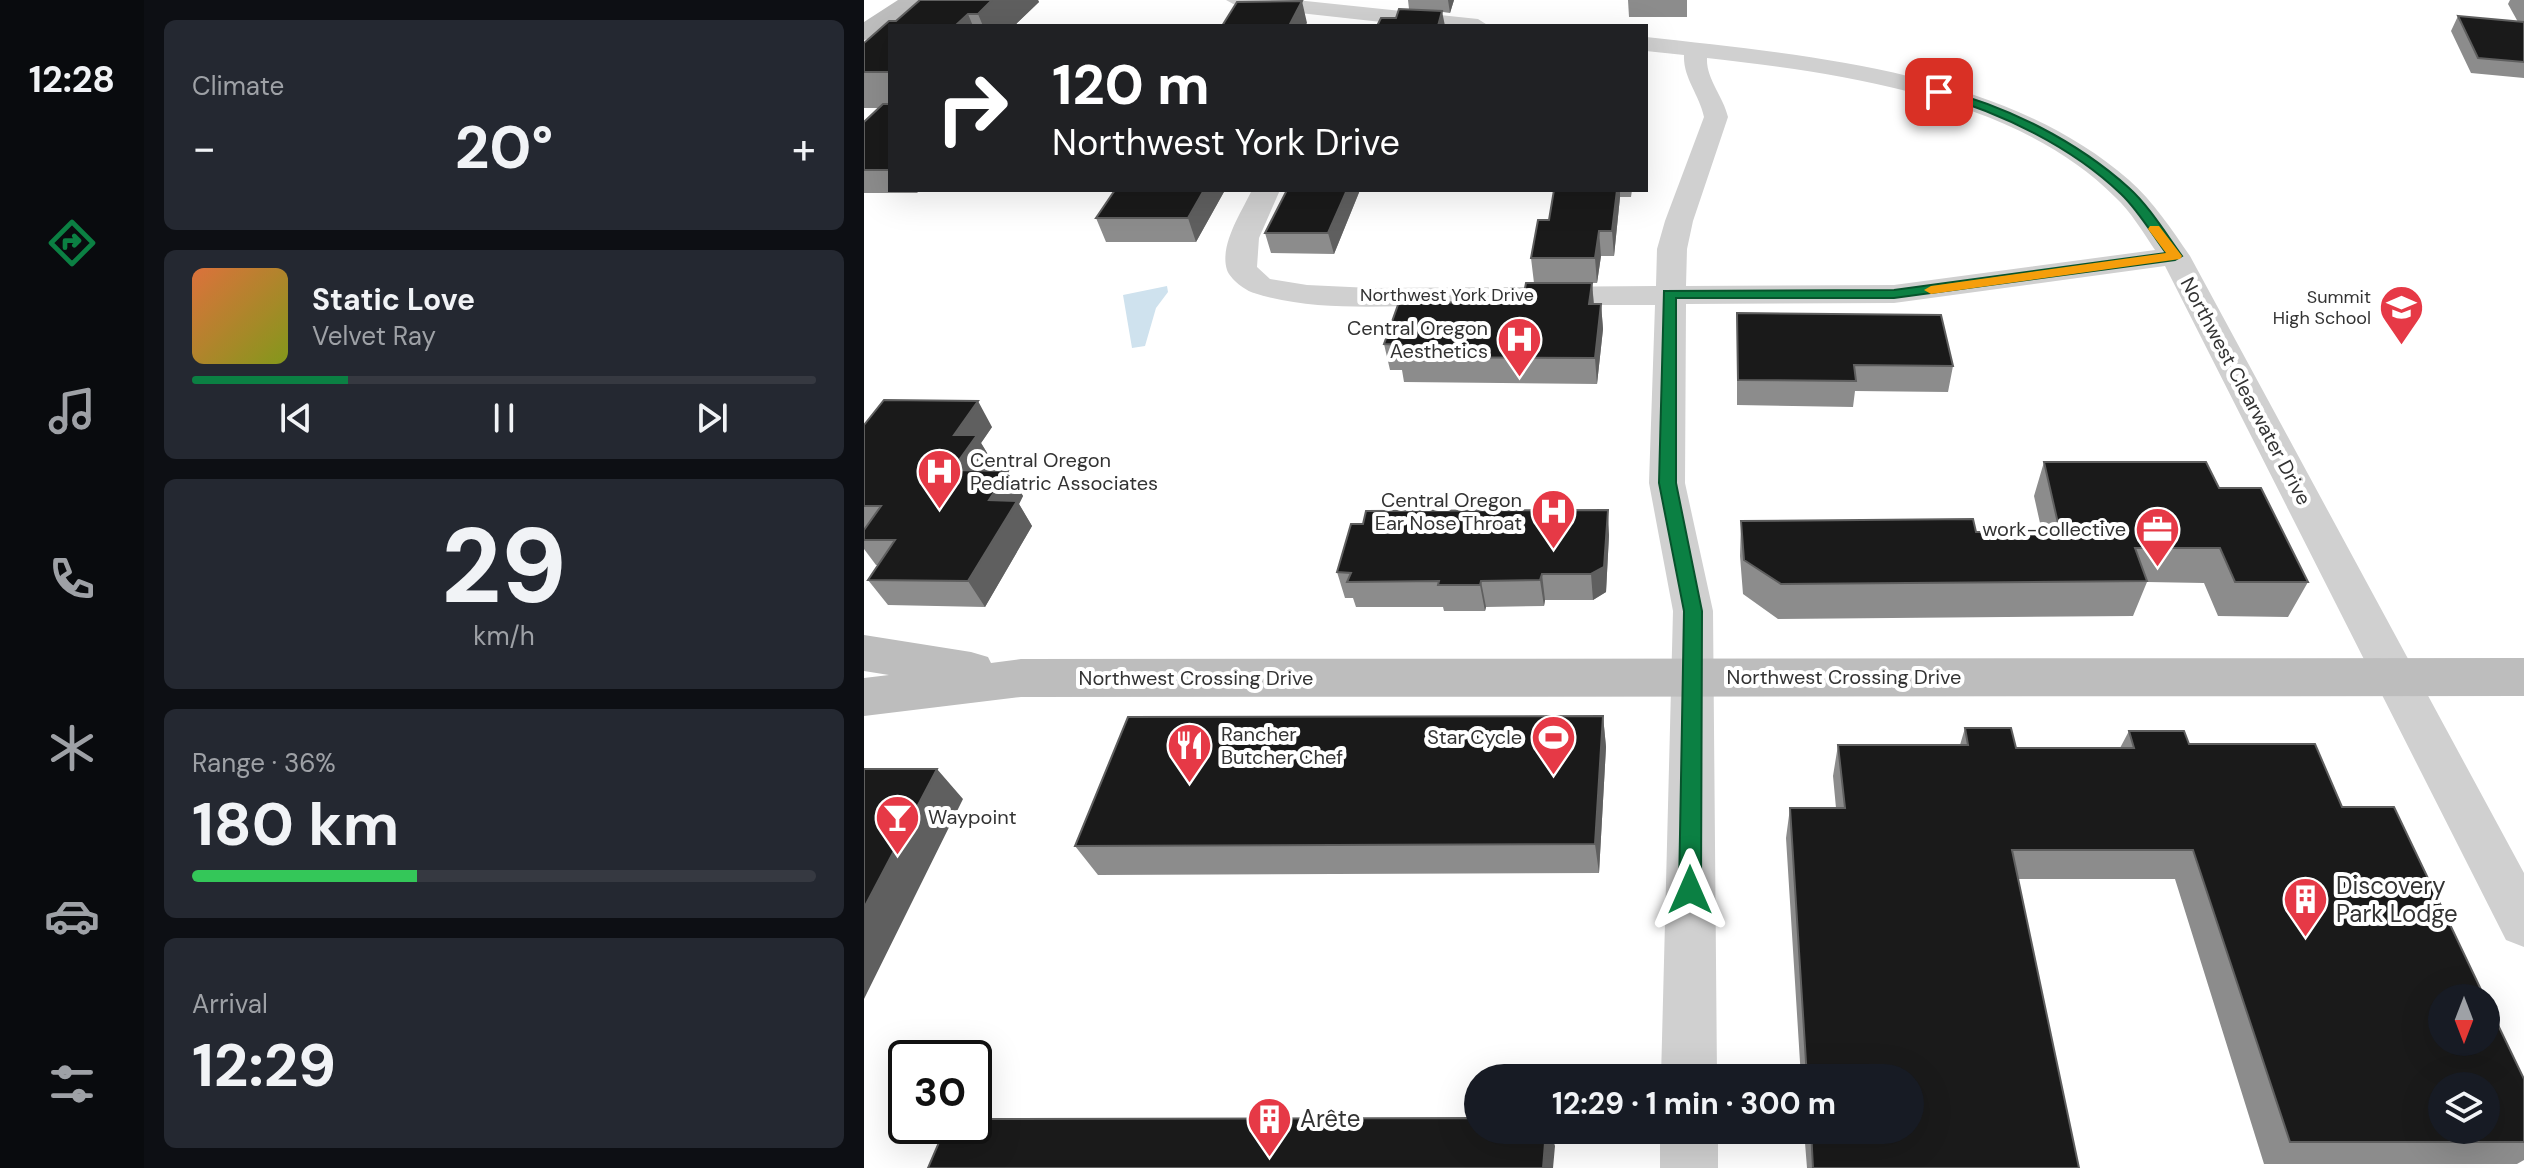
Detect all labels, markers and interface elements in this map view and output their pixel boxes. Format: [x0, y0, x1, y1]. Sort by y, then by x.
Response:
text: 120 m [1052, 48, 1210, 121]
text: 12:28 [29, 56, 115, 103]
icon: right [920, 56, 1024, 160]
pin [1905, 58, 1973, 126]
text: Climate [192, 69, 284, 103]
icon: arrive [1917, 70, 1961, 114]
text: 20° [455, 108, 553, 187]
text: − [192, 119, 216, 177]
text: + [792, 119, 816, 177]
text: Northwest York Drive [1052, 119, 1400, 166]
icon: directions [44, 215, 100, 271]
street label: Northwest Clearwater Drive [2175, 273, 2317, 509]
text: Static Love [312, 280, 475, 319]
street label: Northwest York Drive [1360, 283, 1534, 307]
school or university icon: Summit High School [2378, 283, 2426, 346]
place label: Summit High School [2273, 285, 2371, 330]
place label: Central Oregon Aesthetics [1347, 315, 1488, 364]
hospital icon: Central Oregon Aesthetics [1495, 315, 1543, 378]
text: Velvet Ray [312, 319, 436, 353]
icon: music [44, 383, 100, 439]
icon: previous [274, 396, 318, 440]
icon: pause [482, 396, 526, 440]
icon: next [690, 396, 734, 440]
place label: Central Oregon Pediatric Associates [970, 447, 1158, 496]
hospital icon: Central Oregon Pediatric Associates [915, 448, 963, 511]
place label: Central Oregon Ear Nose Throat [1375, 487, 1522, 536]
hospital icon: Central Oregon Ear Nose Throat [1529, 487, 1577, 550]
text: 29 [441, 499, 567, 634]
office icon: work-collective [2133, 505, 2181, 568]
place label: work-collective [1982, 516, 2126, 542]
icon: phone [44, 551, 100, 607]
text: km/h [473, 619, 535, 653]
street label: Northwest Crossing Drive [1727, 664, 1961, 690]
street label: Northwest Crossing Drive [1079, 665, 1313, 691]
sports icon: Star Cycle [1529, 713, 1577, 776]
icon: climate [44, 720, 100, 776]
restaurant icon: Rancher Butcher Chef [1166, 721, 1214, 784]
place label: Rancher Butcher Chef [1221, 721, 1343, 770]
place label: Star Cycle [1427, 724, 1522, 750]
text: Range · 36% [192, 746, 336, 780]
text: 180 km [192, 785, 399, 864]
bar icon: Waypoint [873, 793, 921, 856]
place label: Waypoint [928, 804, 1017, 830]
position arrow [1648, 848, 1732, 932]
place label: Discovery Park Lodge [2336, 870, 2458, 929]
building icon: Discovery Park Lodge [2281, 876, 2329, 939]
icon: car [44, 888, 100, 944]
north arrow [2428, 984, 2500, 1056]
map controls [2428, 984, 2500, 1144]
text: Arrival [192, 987, 268, 1021]
text: 12:29 [192, 1026, 336, 1105]
speed limit sign: 30 [888, 1040, 992, 1144]
icon: filters [44, 1056, 100, 1112]
button: layers [2428, 1072, 2500, 1144]
text: 12:29 · 1 min · 300 m [1552, 1084, 1836, 1123]
building icon: Arête [1245, 1095, 1293, 1158]
place label: Arête [1300, 1103, 1360, 1134]

